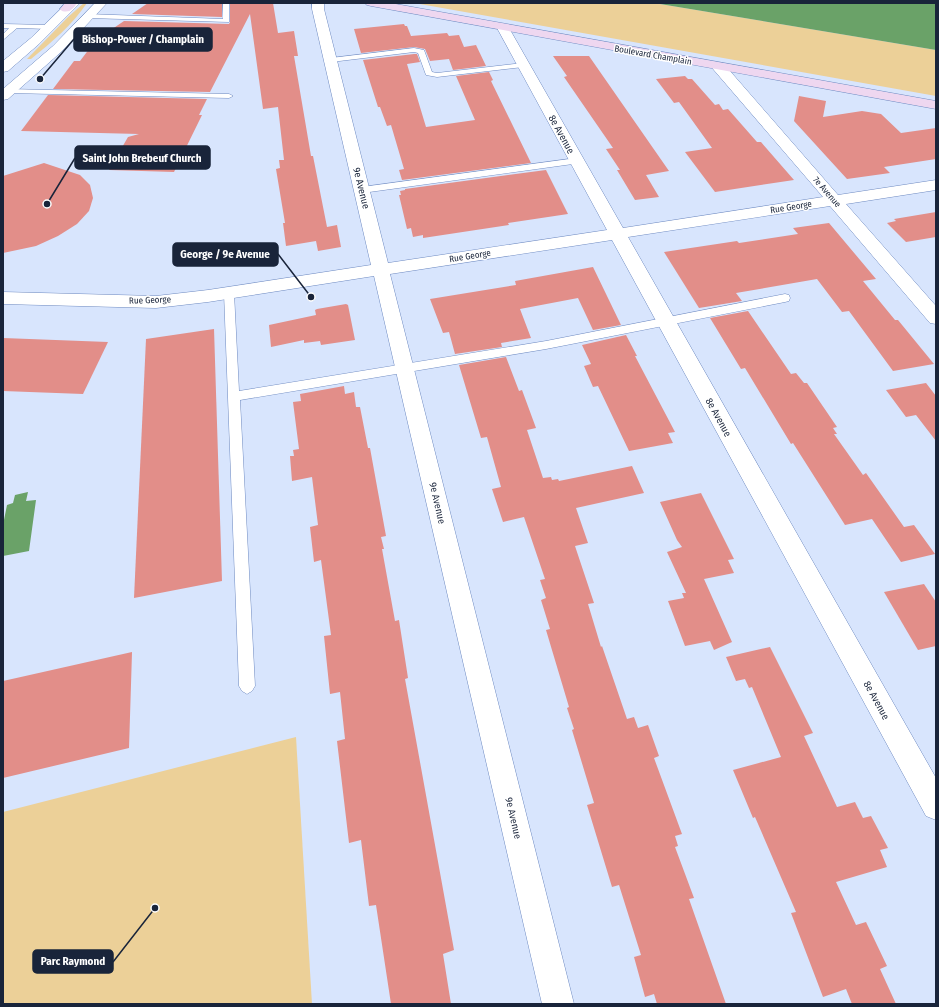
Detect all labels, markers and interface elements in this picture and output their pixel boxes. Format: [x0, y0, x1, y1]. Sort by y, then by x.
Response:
callout: Bishop-Power / Champlain [74, 28, 212, 51]
text: Bishop-Power / Champlain [82, 33, 204, 46]
street label: Boulevard Champlain [614, 43, 693, 67]
street label: 8e Avenue [546, 113, 577, 156]
callout: Saint John Brebeuf Church [75, 146, 210, 169]
text: Saint John Brebeuf Church [83, 152, 202, 165]
street label: 9e Avenue [350, 166, 372, 210]
street label: 7e Avenue [811, 175, 843, 210]
street label: Rue George [769, 199, 813, 215]
callout: George / 9e Avenue [173, 243, 278, 266]
text: George / 9e Avenue [180, 248, 270, 261]
street label: Rue George [448, 248, 492, 264]
street label: Rue George [129, 294, 172, 306]
street label: 8e Avenue [703, 396, 734, 439]
street label: 9e Avenue [426, 481, 448, 525]
street label: 8e Avenue [861, 679, 892, 722]
street label: 9e Avenue [502, 796, 524, 840]
callout: Parc Raymond [33, 950, 113, 973]
text: Parc Raymond [41, 955, 105, 968]

